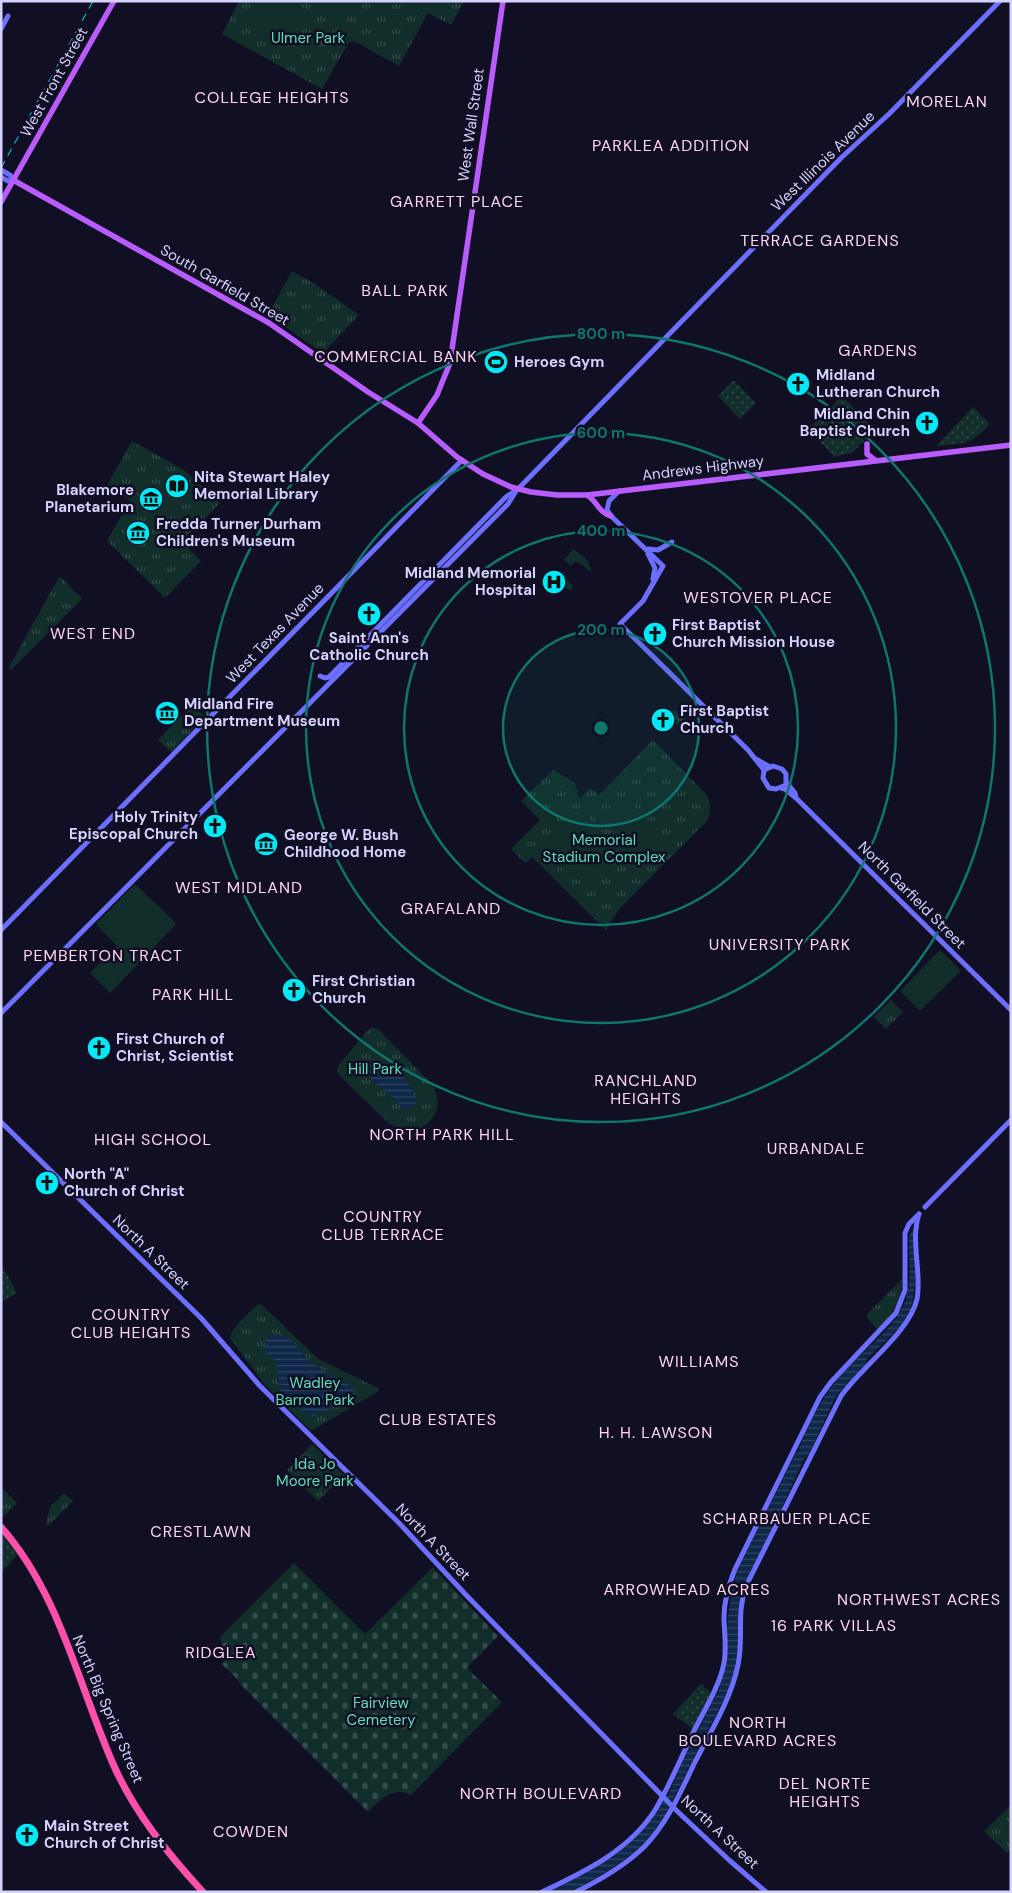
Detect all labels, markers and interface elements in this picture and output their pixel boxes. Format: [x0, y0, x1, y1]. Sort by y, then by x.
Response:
street label: West Front Street [16, 23, 93, 140]
park label: Ulmer Park [271, 28, 346, 48]
street label: West Wall Street [453, 67, 489, 183]
district label: COLLEGE HEIGHTS [195, 87, 349, 108]
district label: MORELAN [906, 91, 988, 112]
street label: West Illinois Avenue [767, 106, 879, 216]
district label: PARKLEA ADDITION [592, 135, 750, 156]
district label: GARRETT PLACE [390, 191, 524, 212]
district label: TERRACE GARDENS [740, 230, 900, 251]
street label: South Garfield Street [157, 240, 293, 330]
district label: BALL PARK [361, 280, 449, 301]
text: 800 m [577, 324, 625, 344]
district label: GARDENS [838, 340, 918, 361]
district label: COMMERCIAL BANK [314, 346, 478, 367]
sports icon: Heroes Gym [483, 349, 509, 375]
place label: Heroes Gym [514, 352, 604, 372]
place label: Midland Lutheran Church [816, 365, 940, 402]
church icon: Midland Lutheran Church [785, 371, 811, 397]
place label: Midland Chin Baptist Church [800, 404, 910, 441]
church icon: Midland Chin Baptist Church [914, 410, 940, 436]
text: 600 m [577, 423, 625, 443]
street label: Andrews Highway [641, 451, 766, 485]
place label: Nita Stewart Haley Memorial Library [194, 467, 330, 504]
library icon: Nita Stewart Haley Memorial Library [164, 473, 190, 499]
place label: Blakemore Planetarium [45, 480, 134, 517]
museum icon: Blakemore Planetarium [138, 486, 164, 512]
place label: Fredda Turner Durham Children's Museum [156, 514, 321, 551]
museum icon: Fredda Turner Durham Children's Museum [125, 520, 151, 546]
text: 400 m [577, 521, 625, 541]
place label: Midland Memorial Hospital [405, 563, 536, 600]
hospital icon: Midland Memorial Hospital [541, 569, 567, 595]
street label: West Texas Avenue [222, 578, 328, 688]
district label: WESTOVER PLACE [683, 587, 833, 608]
church icon: Saint Ann's Catholic Church [356, 601, 382, 627]
place label: First Baptist Church Mission House [672, 615, 835, 652]
text: 200 m [577, 620, 625, 640]
church icon: First Baptist Church Mission House [642, 621, 668, 647]
district label: WEST END [50, 623, 136, 644]
place label: Saint Ann's Catholic Church [309, 628, 429, 665]
place label: Midland Fire Department Museum [184, 694, 340, 731]
museum icon: Midland Fire Department Museum [154, 700, 180, 726]
place label: First Baptist Church [680, 701, 769, 738]
church icon: First Baptist Church [650, 707, 676, 733]
centre of rings [592, 719, 610, 737]
place label: Holy Trinity Episcopal Church [69, 807, 198, 844]
church icon: Holy Trinity Episcopal Church [202, 813, 228, 839]
place label: George W. Bush Childhood Home [284, 825, 406, 862]
park label: Memorial Stadium Complex [542, 830, 666, 867]
museum icon: George W. Bush Childhood Home [253, 831, 279, 857]
street label: North Garfield Street [854, 837, 970, 953]
district label: WEST MIDLAND [175, 877, 303, 898]
district label: GRAFALAND [401, 898, 501, 919]
district label: UNIVERSITY PARK [709, 934, 851, 955]
district label: PEMBERTON TRACT [23, 945, 183, 966]
place label: First Christian Church [312, 971, 415, 1008]
church icon: First Christian Church [281, 977, 307, 1003]
district label: PARK HILL [152, 984, 234, 1005]
place label: First Church of Christ, Scientist [116, 1029, 234, 1066]
church icon: First Church of Christ, Scientist [86, 1035, 112, 1061]
park label: Hill Park [348, 1059, 402, 1079]
district label: RANCHLAND HEIGHTS [594, 1070, 698, 1109]
district label: NORTH PARK HILL [369, 1124, 515, 1145]
district label: HIGH SCHOOL [94, 1129, 212, 1150]
district label: URBANDALE [767, 1138, 865, 1159]
place label: North "A" Church of Christ [64, 1164, 185, 1201]
church icon: North "A" Church of Christ [34, 1170, 60, 1196]
district label: COUNTRY CLUB TERRACE [321, 1206, 445, 1245]
street label: North A Street [108, 1210, 194, 1294]
district label: COUNTRY CLUB HEIGHTS [71, 1304, 191, 1343]
district label: WILLIAMS [658, 1351, 740, 1372]
park label: Wadley Barron Park [275, 1373, 355, 1410]
district label: CLUB ESTATES [379, 1409, 497, 1430]
district label: H. H. LAWSON [599, 1422, 713, 1443]
park label: Ida Jo Moore Park [276, 1454, 354, 1491]
street label: North A Street [391, 1499, 475, 1585]
district label: SCHARBAUER PLACE [703, 1508, 871, 1529]
district label: CRESTLAWN [150, 1521, 252, 1542]
district label: ARROWHEAD ACRES [603, 1579, 771, 1600]
district label: NORTHWEST ACRES [837, 1589, 1001, 1610]
district label: 16 PARK VILLAS [771, 1615, 897, 1636]
street label: North Big Spring Street [68, 1632, 148, 1786]
district label: RIDGLEA [185, 1642, 257, 1663]
park label: Fairview Cemetery [347, 1693, 416, 1730]
district label: NORTH BOULEVARD ACRES [679, 1712, 837, 1751]
district label: DEL NORTE HEIGHTS [779, 1773, 871, 1812]
district label: NORTH BOULEVARD [460, 1783, 622, 1804]
street label: North A Street [677, 1791, 763, 1873]
place label: Main Street Church of Christ [44, 1816, 165, 1853]
district label: COWDEN [213, 1821, 289, 1842]
church icon: Main Street Church of Christ [14, 1822, 40, 1848]

